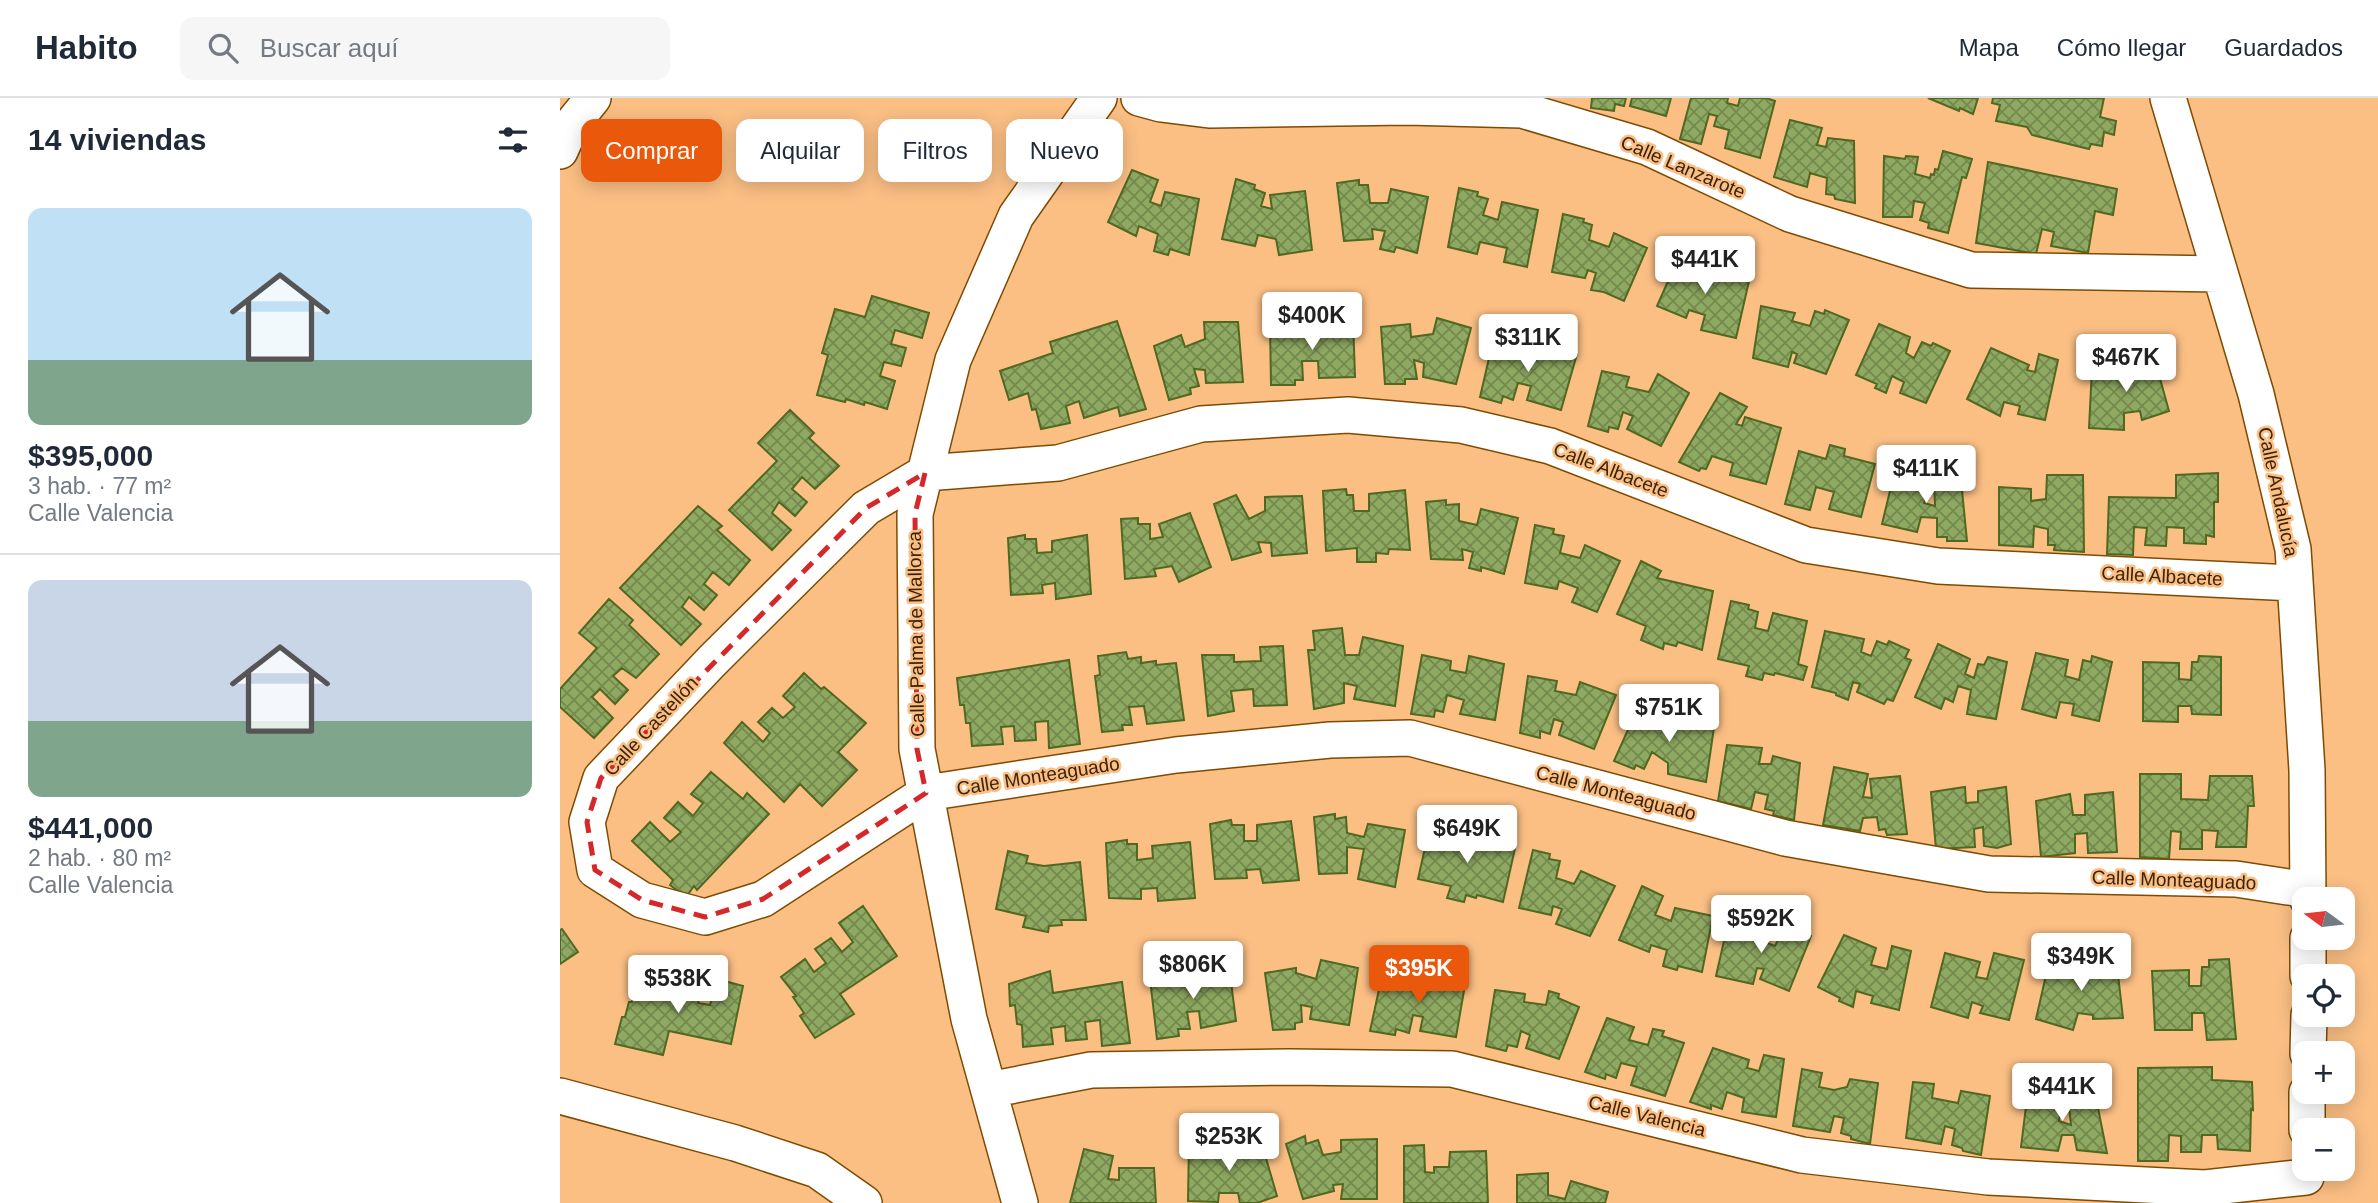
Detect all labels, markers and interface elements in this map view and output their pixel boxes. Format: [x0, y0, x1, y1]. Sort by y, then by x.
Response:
search box [180, 17, 670, 80]
text: Habito [35, 29, 138, 66]
icon: search [204, 29, 242, 67]
text: Buscar aquí [260, 33, 398, 63]
text: Mapa [1959, 34, 2019, 61]
text: Cómo llegar [2057, 34, 2186, 61]
text: Guardados [2224, 34, 2343, 61]
chip: Comprar [581, 119, 722, 182]
chip: Alquilar [736, 119, 864, 182]
chip: Filtros [878, 119, 992, 182]
chip: Nuevo [1006, 119, 1123, 182]
icon: filters [494, 121, 532, 159]
text: 14 viviendas [28, 123, 206, 156]
street label: Calle Lanzarote [1618, 131, 1748, 203]
pin: $441K [1656, 236, 1754, 296]
text: $441K [1671, 246, 1739, 272]
icon: home [217, 254, 343, 380]
pin: $400K [1263, 292, 1361, 352]
text: $400K [1278, 302, 1346, 328]
pin: $311K [1479, 314, 1577, 374]
text: $311K [1495, 324, 1561, 350]
pin: $467K [2077, 334, 2175, 394]
text: $467K [2092, 344, 2160, 370]
street label: Calle Andalucía [2254, 425, 2302, 559]
street label: Calle Albacete [1551, 438, 1671, 502]
text: $395,000 [28, 439, 153, 472]
pin: $411K [1877, 446, 1975, 505]
text: $411K [1893, 455, 1959, 481]
text: 3 hab. · 77 m² [28, 473, 171, 499]
text: Calle Valencia [28, 500, 173, 526]
street label: Calle Palma de Mallorca [904, 530, 928, 737]
street label: Calle Albacete [2101, 562, 2223, 590]
icon: home [217, 626, 343, 752]
street label: Calle Castellón [600, 672, 702, 780]
pin: $751K [1620, 684, 1718, 744]
text: $751K [1635, 694, 1703, 720]
street label: Calle Monteaguado [955, 753, 1121, 799]
street label: Calle Monteaguado [1534, 762, 1698, 824]
pin: $649K [1418, 806, 1516, 865]
text: $441,000 [28, 811, 153, 844]
text: $649K [1433, 815, 1501, 841]
text: 2 hab. · 80 m² [28, 845, 171, 871]
street label: Calle Monteaguado [2091, 867, 2257, 893]
text: Calle Valencia [28, 872, 173, 898]
north arrow [2292, 887, 2356, 950]
map controls [2292, 887, 2355, 1181]
pin: $592K [1712, 896, 1810, 955]
text: $592K [1727, 905, 1795, 931]
pin: $349K [2032, 934, 2130, 993]
pin: $806K [1144, 942, 1242, 1001]
text: $349K [2047, 943, 2115, 969]
pin: $395K [1370, 946, 1468, 1005]
text: $806K [1159, 951, 1227, 977]
text: $395K [1385, 955, 1453, 981]
pin: $538K [629, 956, 727, 1015]
button: locate [2292, 964, 2355, 1027]
text: $538K [644, 965, 712, 991]
button: + [2292, 1041, 2355, 1104]
pin: $441K [2013, 1063, 2111, 1123]
text: $441K [2028, 1073, 2096, 1099]
street label: Calle Valencia [1586, 1091, 1708, 1141]
pin: $253K [1180, 1114, 1278, 1173]
button: − [2292, 1118, 2355, 1181]
text: $253K [1195, 1123, 1263, 1149]

